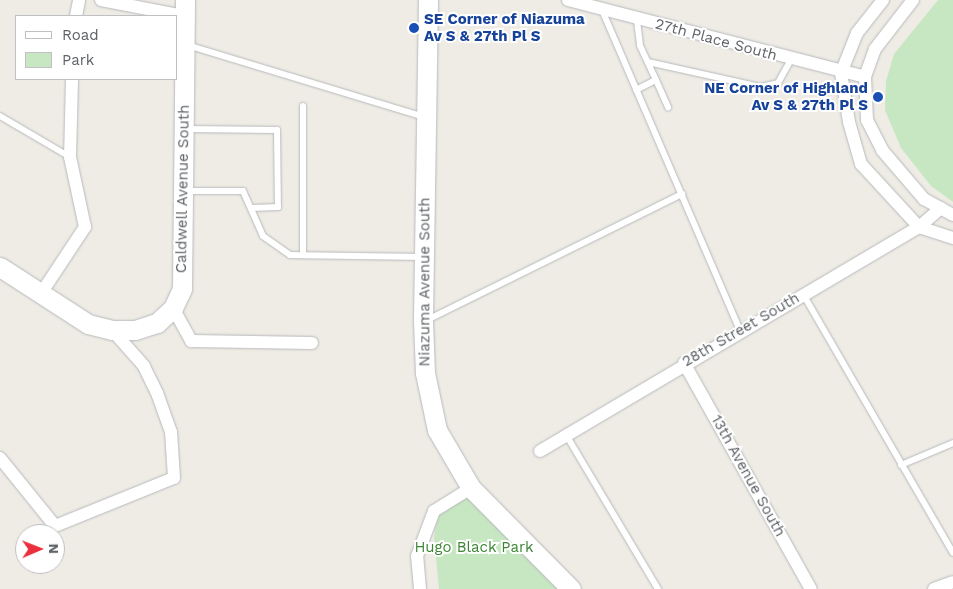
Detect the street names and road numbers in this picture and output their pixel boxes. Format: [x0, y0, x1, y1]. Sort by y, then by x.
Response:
street label: 27th Place South [653, 15, 779, 65]
street label: Caldwell Avenue South [173, 104, 193, 274]
street label: Niazuma Avenue South [416, 197, 434, 367]
street label: 28th Street South [679, 289, 803, 371]
street label: 13th Avenue South [707, 412, 789, 540]

